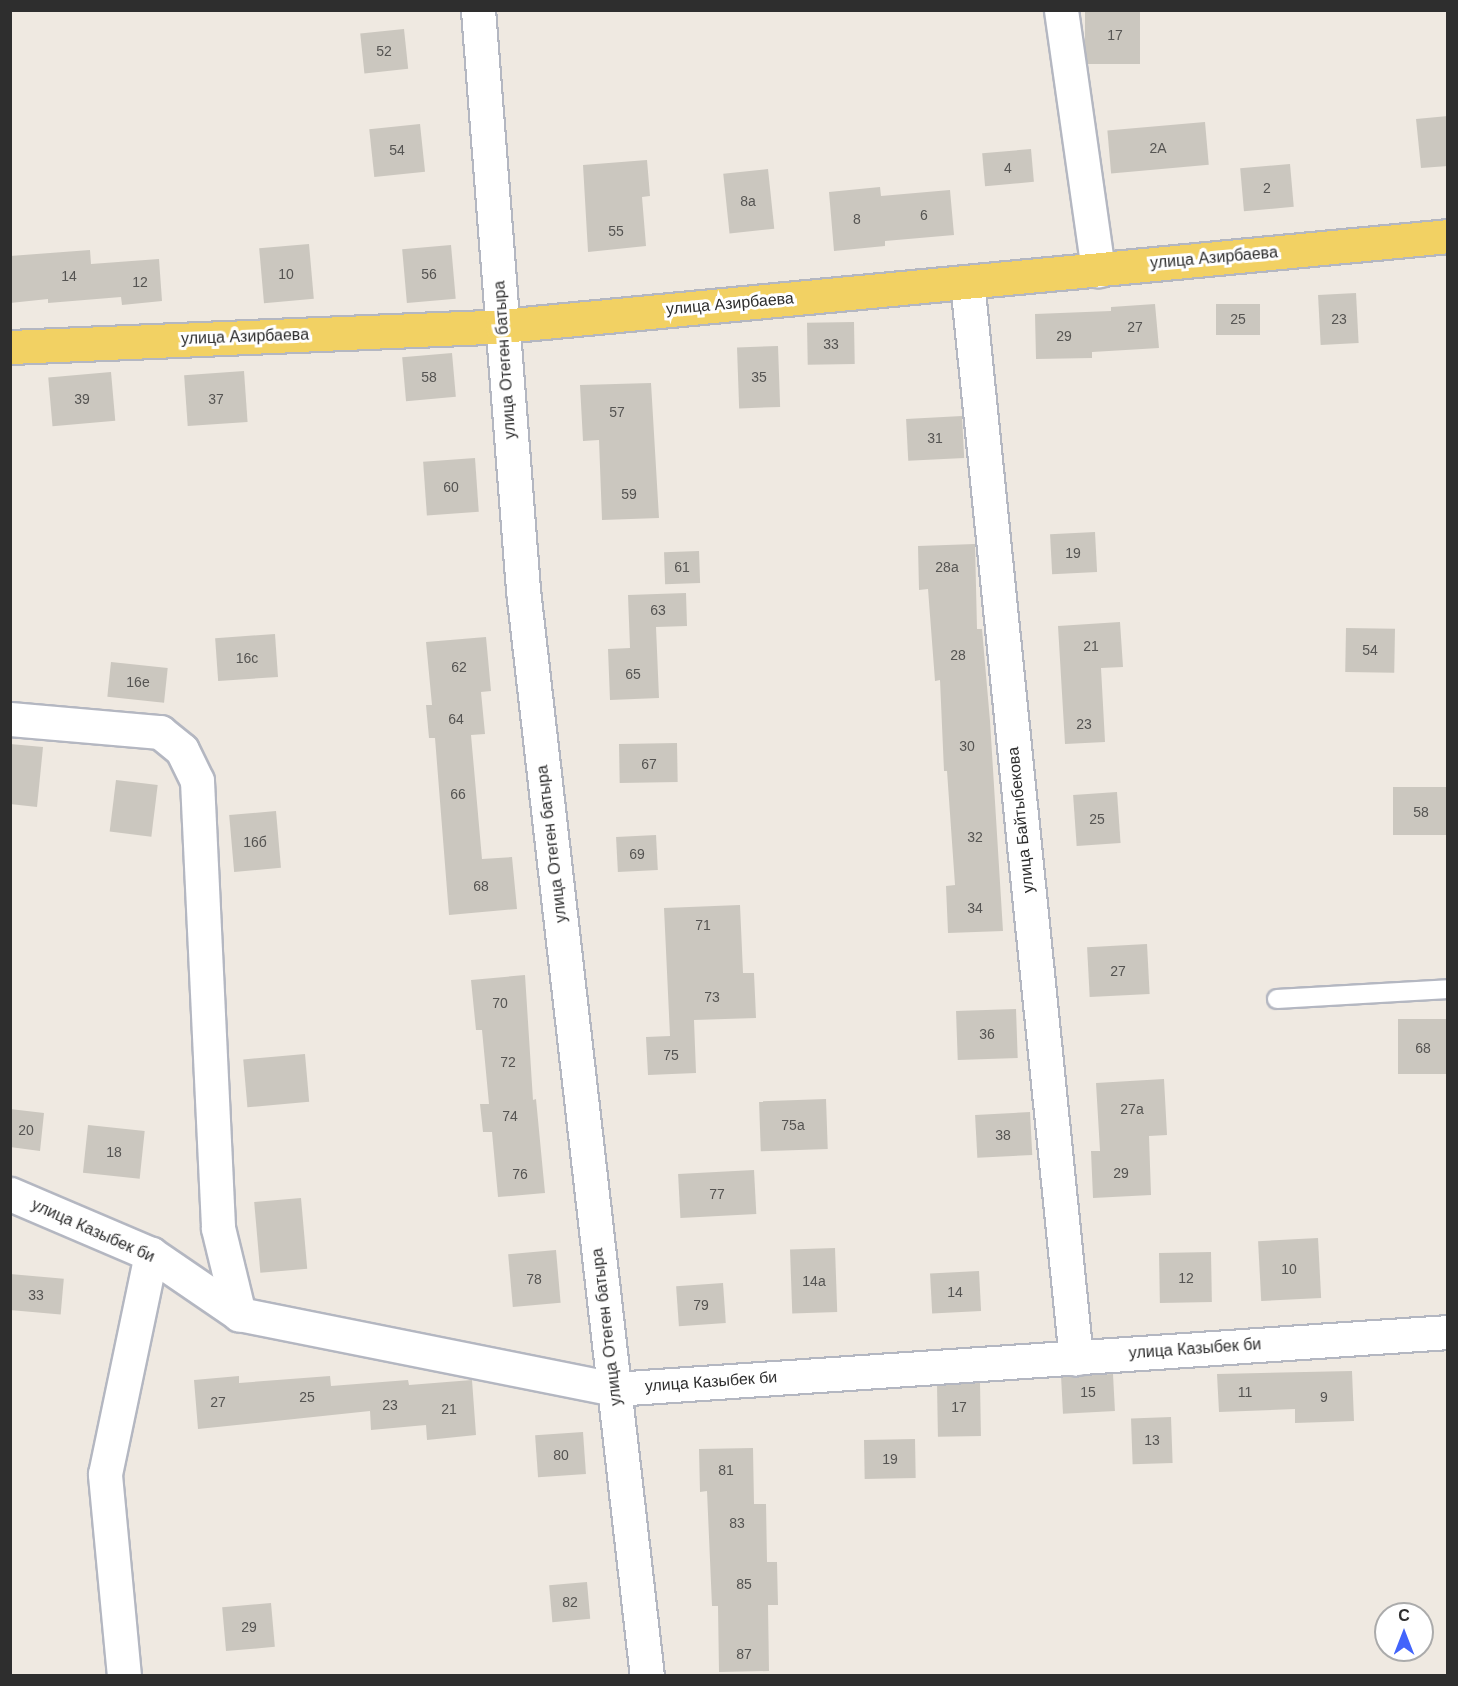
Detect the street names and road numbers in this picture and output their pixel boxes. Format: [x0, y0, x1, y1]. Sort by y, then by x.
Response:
street label: улица Азирбаева [1149, 243, 1279, 273]
street label: улица Отеген батыра [490, 280, 520, 440]
street label: улица Азирбаева [665, 289, 795, 319]
street label: улица Азирбаева [181, 325, 309, 349]
street label: улица Байтыбекова [1004, 746, 1038, 894]
street label: улица Отеген батыра [533, 764, 571, 924]
street label: улица Казыбек би [28, 1195, 158, 1267]
street label: улица Отеген батыра [588, 1247, 626, 1407]
street label: улица Казыбек би [1128, 1335, 1262, 1363]
street label: улица Казыбек би [644, 1368, 778, 1396]

